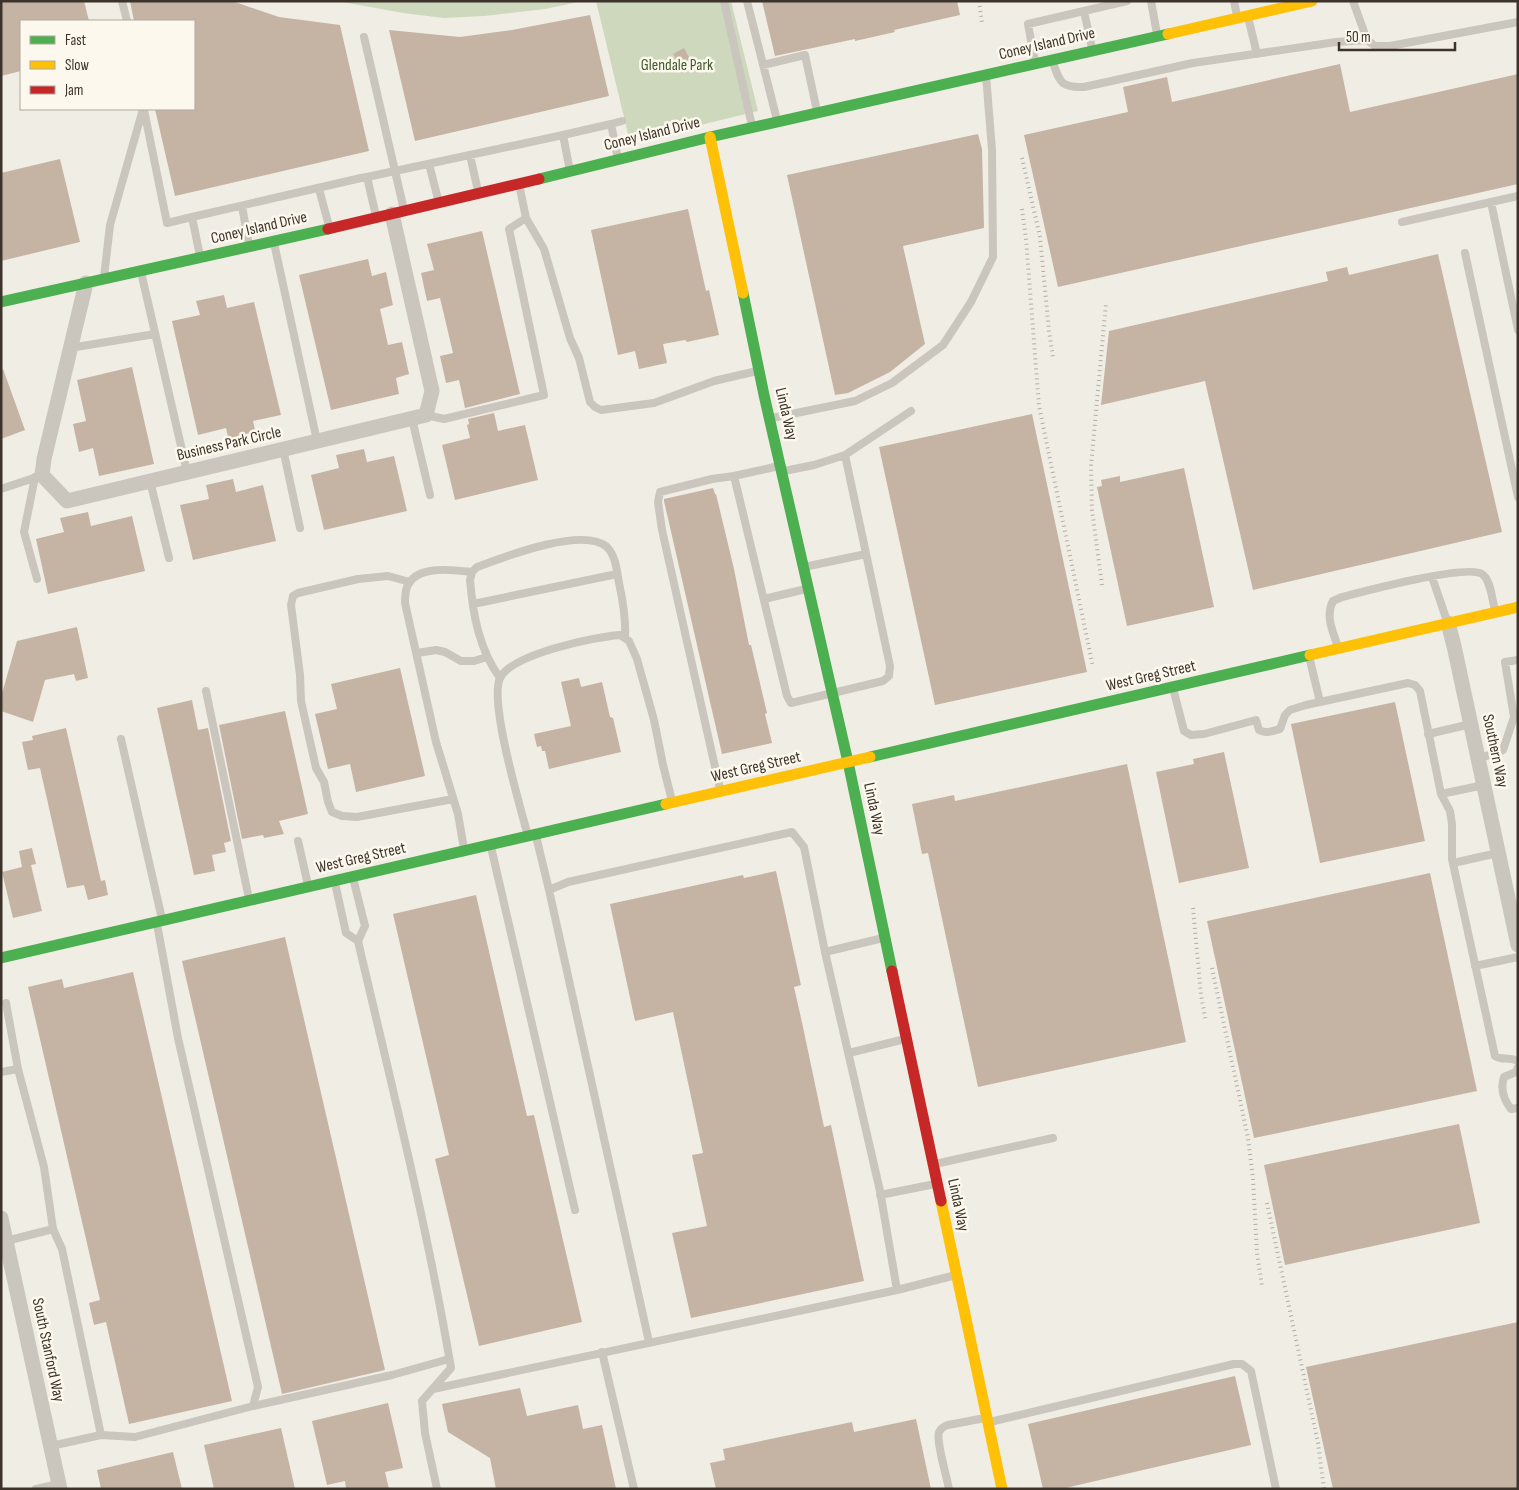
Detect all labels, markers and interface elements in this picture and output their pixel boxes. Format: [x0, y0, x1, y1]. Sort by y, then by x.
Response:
legend [20, 20, 195, 110]
scale bar [1339, 20, 1455, 52]
street label: Coney Island Drive [997, 24, 1097, 64]
text: 50 m [1346, 28, 1371, 47]
text: Fast [65, 31, 87, 50]
text: Slow [65, 56, 89, 75]
park label: Glendale Park [641, 56, 713, 75]
text: Jam [64, 81, 83, 100]
street label: Coney Island Drive [602, 113, 702, 155]
street label: Coney Island Drive [209, 208, 309, 248]
street label: Linda Way [771, 386, 801, 442]
street label: Business Park Circle [175, 423, 283, 465]
street label: West Greg Street [1104, 656, 1198, 696]
street label: Southern Way [1478, 713, 1512, 789]
street label: West Greg Street [709, 747, 803, 787]
street label: Linda Way [859, 781, 889, 837]
street label: West Greg Street [314, 838, 408, 878]
street label: Linda Way [943, 1177, 973, 1233]
street label: South Stanford Way [28, 1296, 68, 1404]

